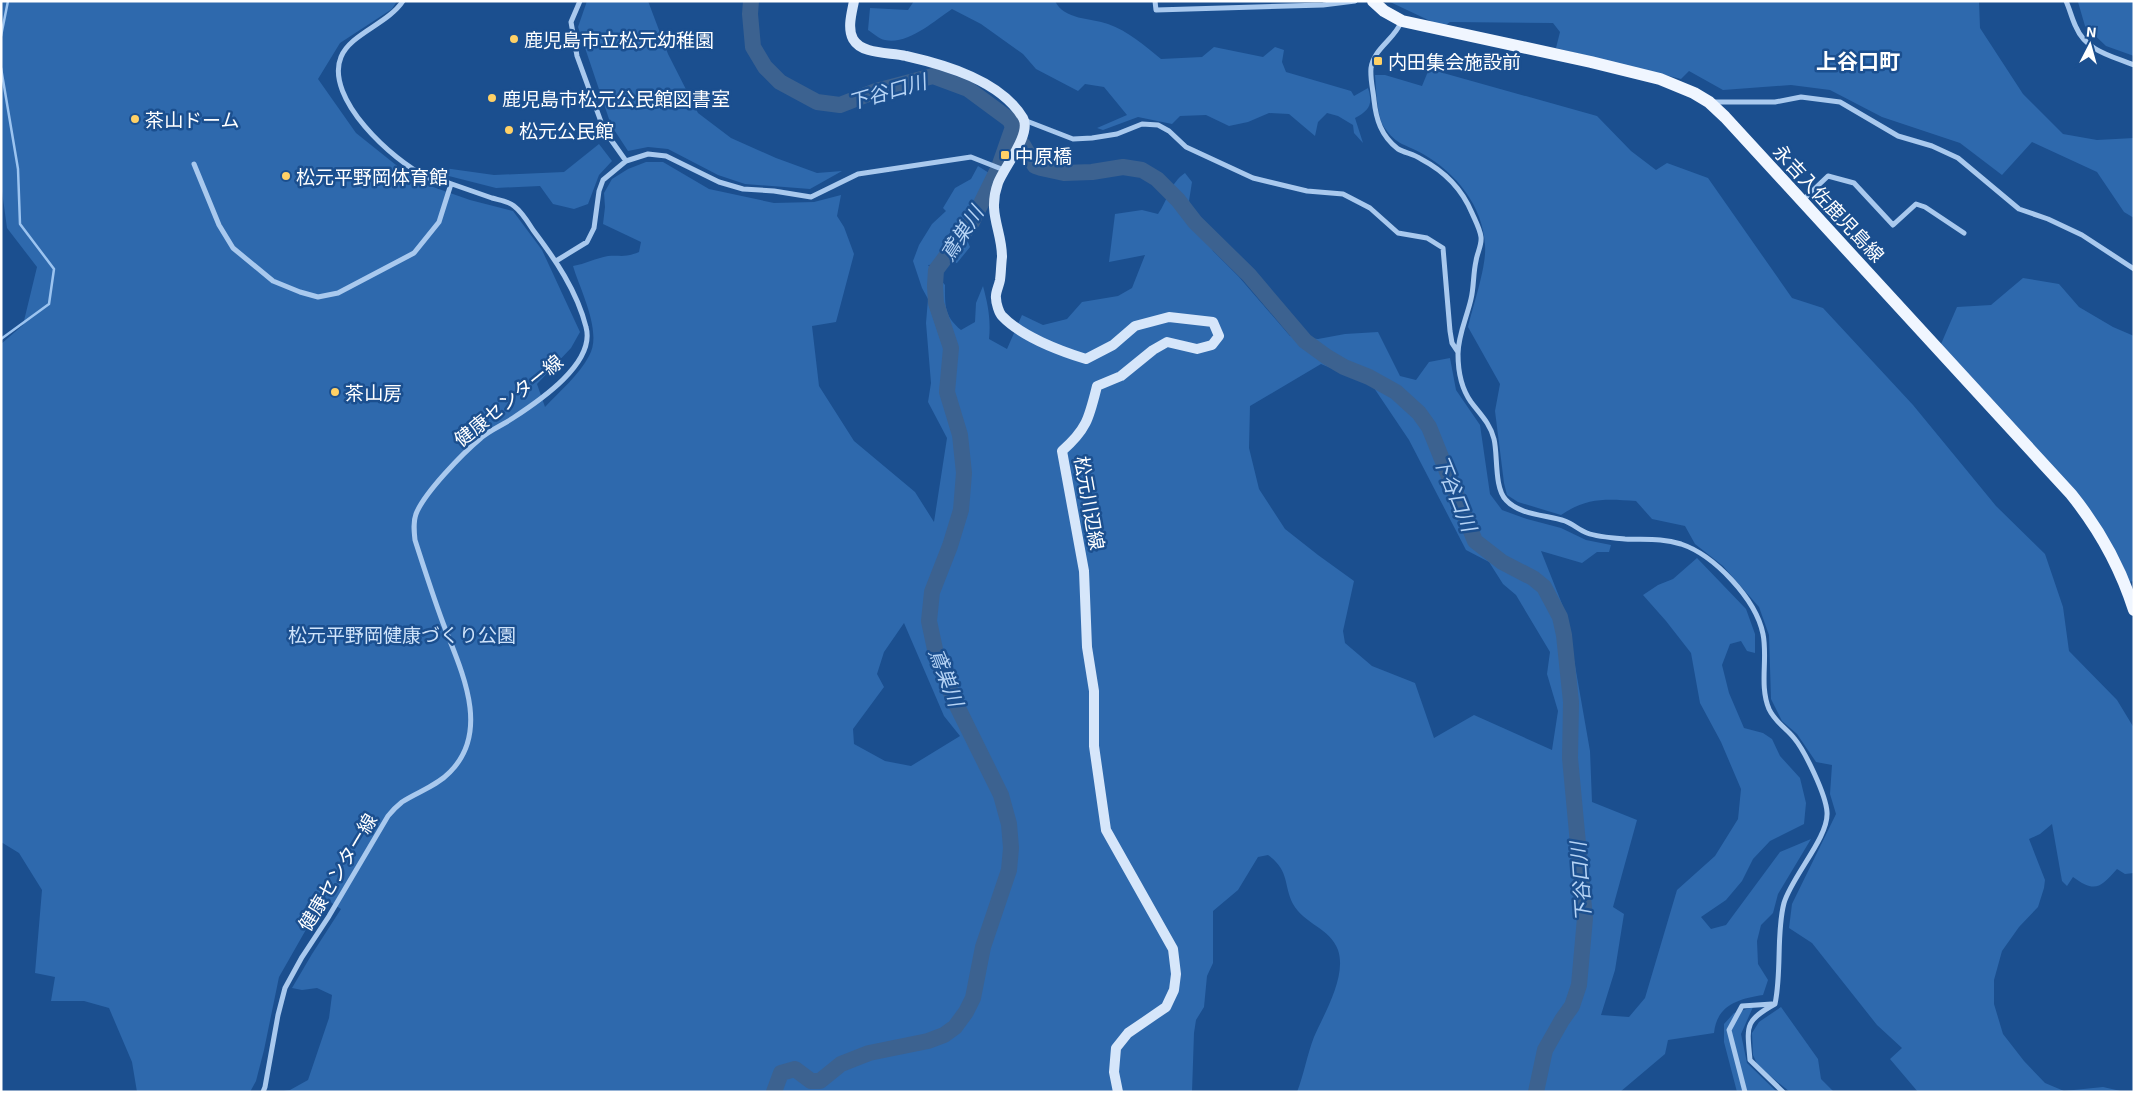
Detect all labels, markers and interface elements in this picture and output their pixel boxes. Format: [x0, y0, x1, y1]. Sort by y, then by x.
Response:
north arrow [2065, 20, 2115, 70]
text: N [2085, 23, 2097, 41]
place label: 鹿児島市立松元幼稚園 [524, 28, 714, 51]
marker: 鹿児島市立松元幼稚園 [508, 33, 520, 45]
district label: 上谷口町 [1816, 48, 1900, 73]
place label: 内田集会施設前 [1388, 50, 1521, 73]
marker: 内田集会施設前 [1372, 55, 1384, 67]
water label: 下谷口川 [845, 68, 931, 114]
place label: 鹿児島市松元公民館図書室 [502, 87, 730, 110]
marker: 鹿児島市松元公民館図書室 [486, 92, 498, 104]
place label: 茶山ドーム [145, 108, 239, 131]
marker: 茶山ドーム [129, 113, 141, 125]
place label: 松元公民館 [519, 119, 614, 142]
marker: 松元公民館 [503, 124, 515, 136]
street label: 永吉入佐鹿児島線 [1769, 140, 1889, 266]
place label: 中原橋 [1015, 144, 1072, 167]
marker: 中原橋 [999, 149, 1011, 161]
place label: 松元平野岡体育館 [296, 165, 448, 188]
marker: 松元平野岡体育館 [280, 170, 292, 182]
water label: 鳶巣川 [935, 200, 988, 265]
street label: 健康センター線 [449, 349, 567, 451]
place label: 茶山房 [345, 381, 402, 404]
marker: 茶山房 [329, 386, 341, 398]
water label: 下谷口川 [1430, 451, 1483, 536]
street label: 松元川辺線 [1070, 454, 1110, 552]
park label: 松元平野岡健康づくり公園 [288, 623, 516, 646]
water label: 鳶巣川 [925, 645, 970, 711]
street label: 健康センター線 [293, 809, 381, 935]
water label: 下谷口川 [1565, 839, 1595, 923]

